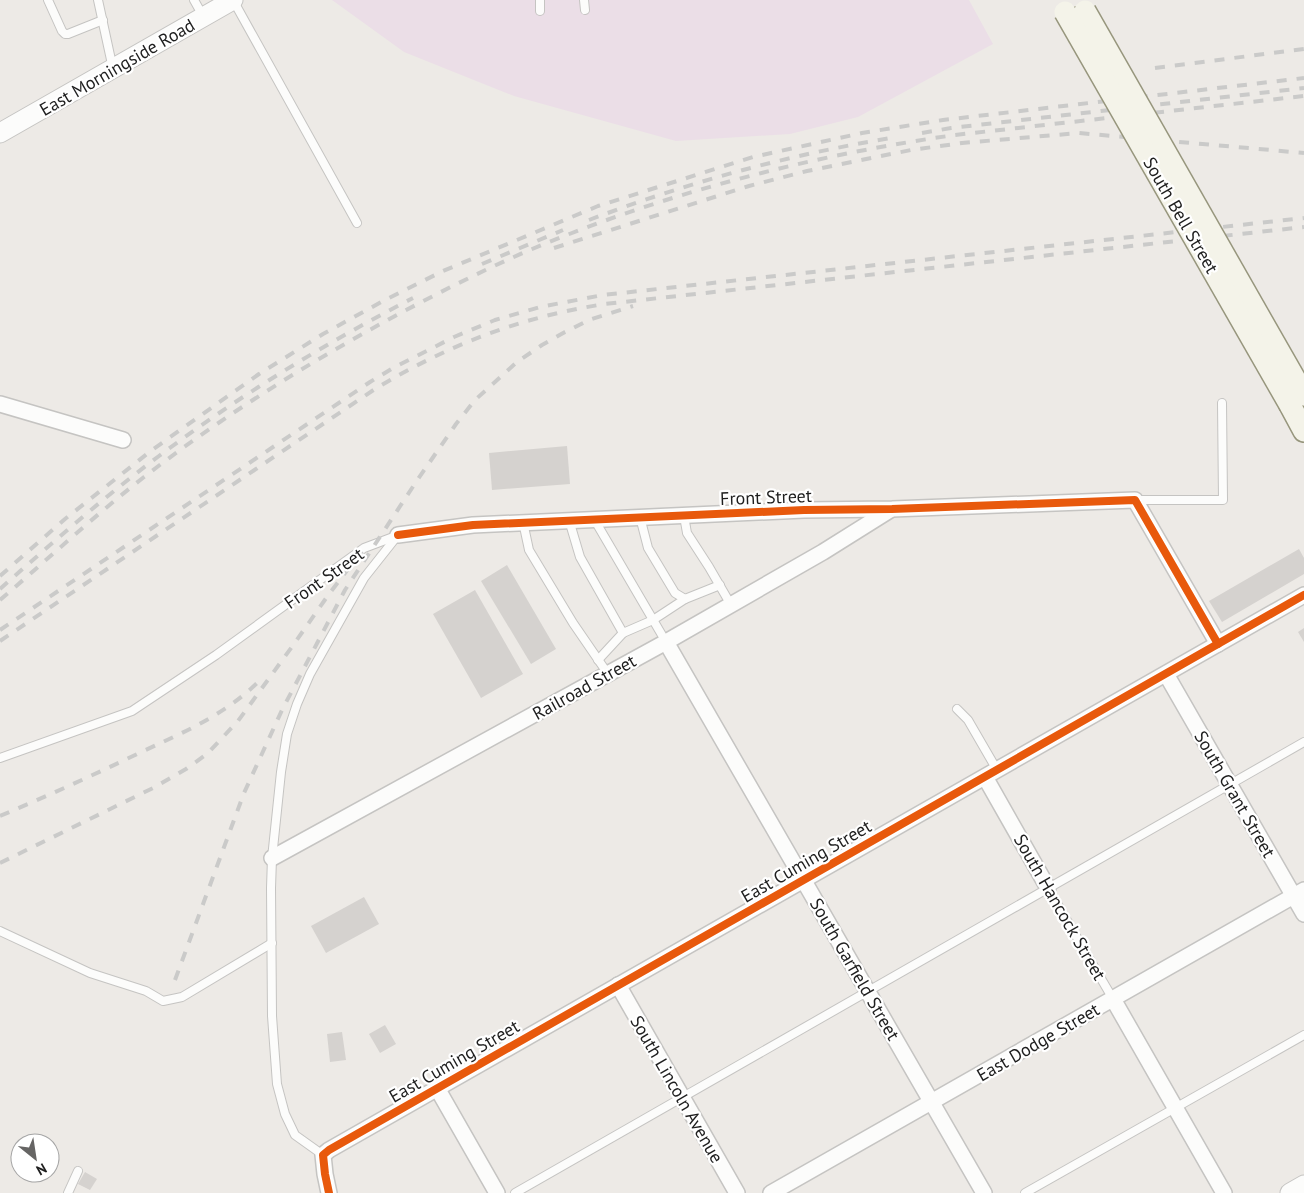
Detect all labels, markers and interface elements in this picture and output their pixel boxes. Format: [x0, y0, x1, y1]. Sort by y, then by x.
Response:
street label: East Morningside Road [35, 13, 199, 121]
street label: South Bell Street [1138, 153, 1224, 277]
street label: Front Street [720, 484, 812, 510]
street label: Front Street [280, 542, 368, 614]
street label: Railroad Street [528, 649, 640, 725]
street label: South Grant Street [1189, 727, 1281, 861]
street label: East Cuming Street [737, 814, 875, 908]
street label: South Hancock Street [1009, 830, 1111, 984]
street label: South Garfield Street [805, 894, 905, 1044]
street label: East Dodge Street [973, 998, 1103, 1086]
street label: South Lincoln Avenue [625, 1011, 729, 1167]
street label: East Cuming Street [385, 1014, 523, 1108]
north arrow [10, 1133, 60, 1183]
text: N [33, 1159, 50, 1179]

